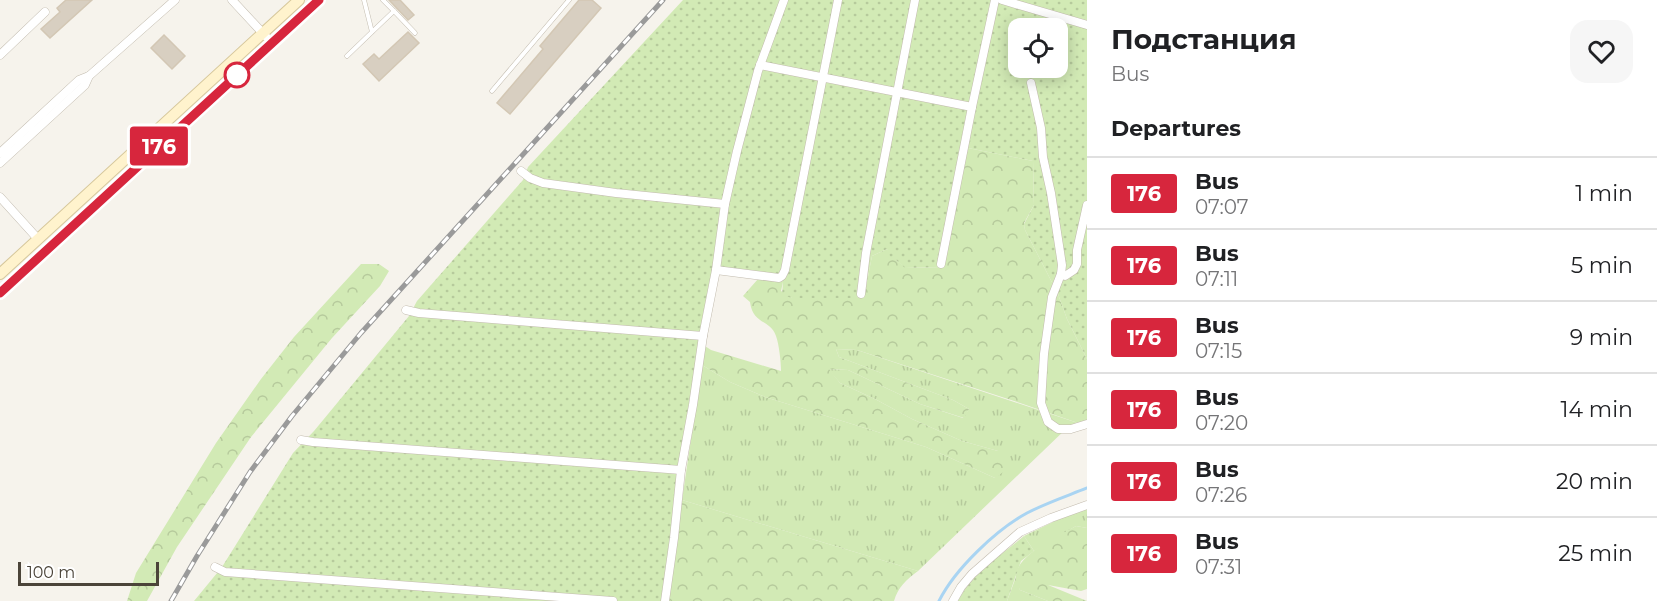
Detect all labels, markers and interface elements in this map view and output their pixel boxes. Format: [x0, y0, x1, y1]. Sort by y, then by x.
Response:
map controls [1008, 18, 1068, 78]
button: locate [1008, 18, 1068, 78]
button: heart [1570, 20, 1633, 83]
text: Подстанция [1111, 22, 1297, 56]
unlabelled marker [224, 62, 250, 88]
text: Bus [1111, 62, 1149, 86]
text: Departures [1111, 115, 1241, 142]
line badge: 176 [124, 126, 194, 166]
text: 176 [142, 134, 176, 159]
text: Bus [1195, 168, 1239, 195]
text: 1 min [1575, 180, 1633, 207]
text: 176 [1127, 181, 1161, 206]
text: 07:07 [1195, 195, 1249, 219]
text: Bus [1195, 240, 1239, 267]
text: 5 min [1571, 252, 1633, 279]
text: 176 [1127, 253, 1161, 278]
text: 07:11 [1195, 267, 1238, 291]
text: Bus [1195, 312, 1239, 339]
text: 9 min [1570, 324, 1633, 351]
text: 176 [1127, 325, 1161, 350]
text: 07:15 [1195, 339, 1242, 363]
text: Bus [1195, 384, 1239, 411]
text: 14 min [1561, 396, 1633, 423]
text: 176 [1127, 397, 1161, 422]
text: 07:20 [1195, 411, 1248, 435]
text: Bus [1195, 456, 1239, 483]
text: 20 min [1556, 468, 1633, 495]
text: 176 [1127, 469, 1161, 494]
text: 07:26 [1195, 483, 1247, 507]
text: Bus [1195, 528, 1239, 555]
text: 25 min [1558, 540, 1633, 567]
text: 176 [1127, 541, 1161, 566]
text: 07:31 [1195, 555, 1242, 579]
scale bar [18, 559, 159, 586]
text: 100 m [27, 563, 75, 582]

